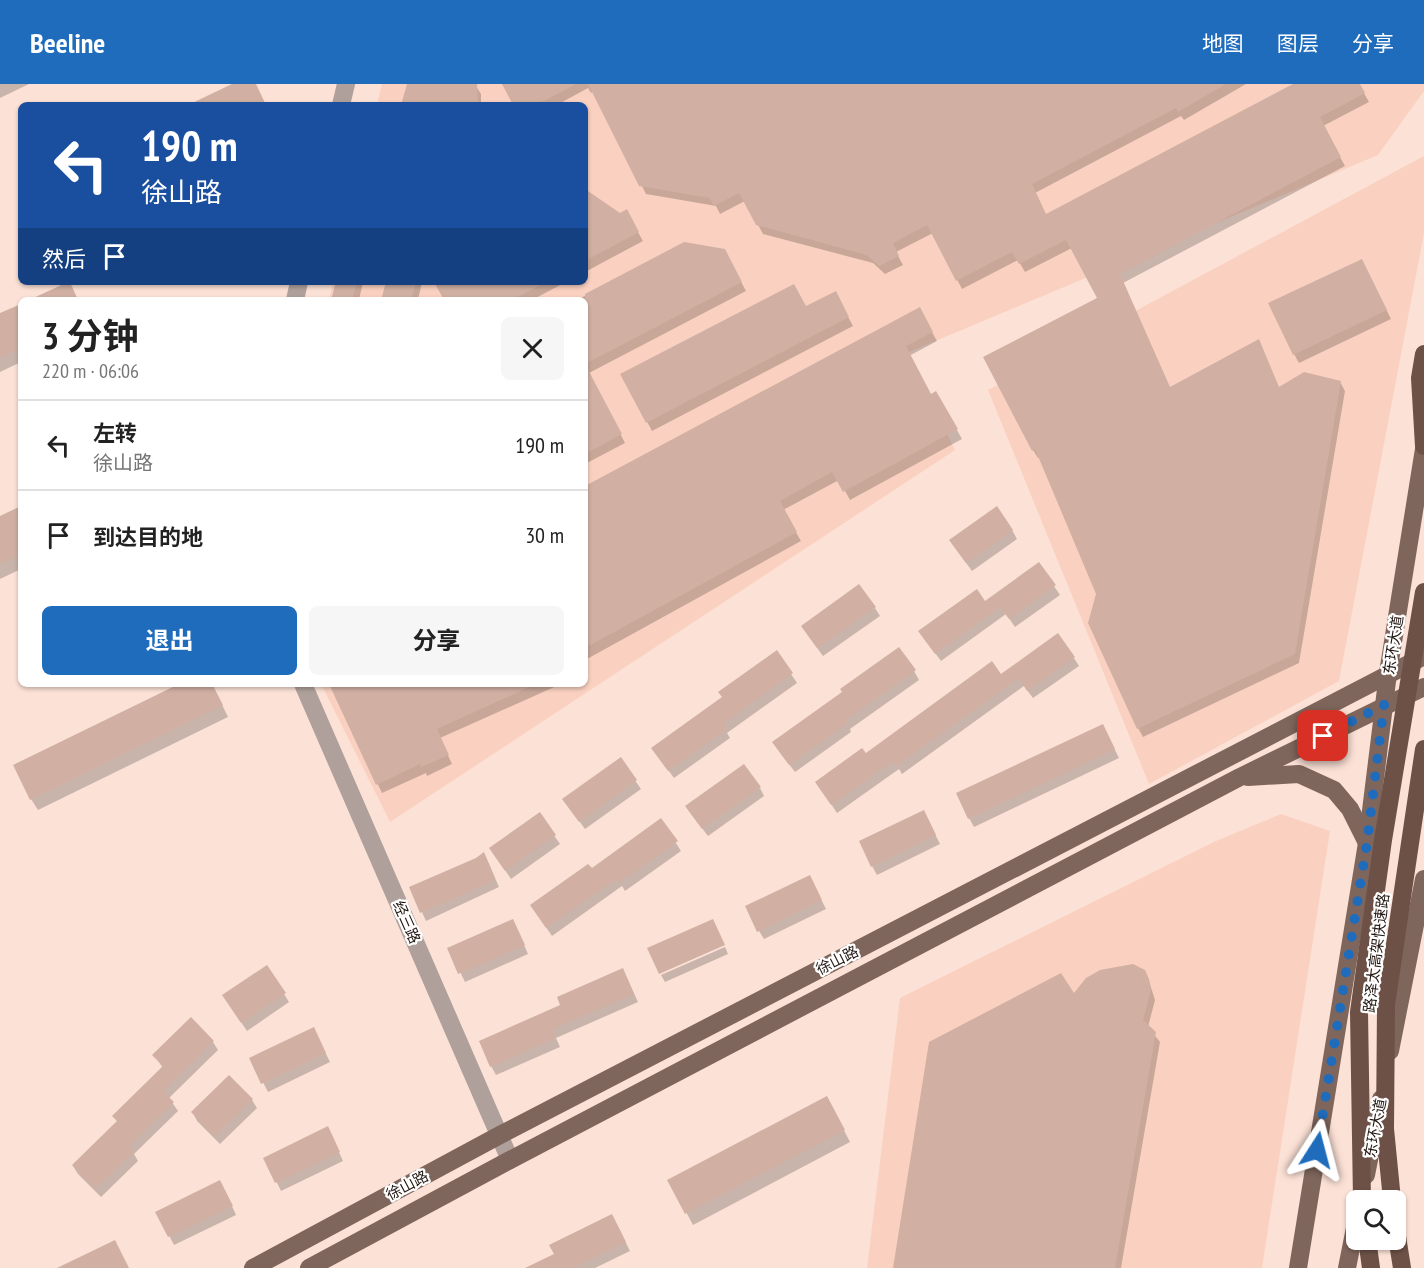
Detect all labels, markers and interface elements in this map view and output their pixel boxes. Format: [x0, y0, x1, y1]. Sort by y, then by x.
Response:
text: Beeline [30, 24, 105, 61]
text: 地图 [1202, 30, 1244, 57]
text: 图层 [1277, 30, 1319, 57]
text: 分享 [1352, 30, 1394, 57]
text: 190 m [141, 118, 238, 173]
icon: left [42, 126, 120, 204]
text: 徐山路 [141, 175, 222, 209]
icon: arrive [98, 240, 131, 273]
text: 然后 [42, 245, 86, 273]
text: 3 分钟 [42, 312, 139, 359]
button: close [501, 317, 564, 380]
text: 220 m · 06:06 [42, 358, 139, 384]
text: 左转 [93, 419, 137, 447]
icon: left [42, 429, 75, 462]
text: 190 m [515, 431, 564, 459]
text: 徐山路 [93, 450, 153, 476]
icon: arrive [42, 519, 75, 552]
text: 30 m [525, 521, 564, 549]
text: 到达目的地 [93, 523, 203, 551]
button: 退出 [42, 606, 297, 675]
button: 分享 [309, 606, 564, 675]
street label: 东环大道 [1379, 614, 1407, 676]
pin [1297, 710, 1348, 761]
icon: arrive [1306, 719, 1339, 752]
street label: 路泽太高架快速路 [1359, 892, 1393, 1014]
street label: 经三路 [389, 898, 425, 946]
street label: 徐山路 [813, 941, 861, 979]
street label: 东环大道 [1360, 1097, 1390, 1159]
position arrow [1285, 1118, 1349, 1182]
street label: 徐山路 [383, 1166, 431, 1204]
map controls [1346, 1190, 1406, 1250]
button: search [1346, 1190, 1406, 1250]

